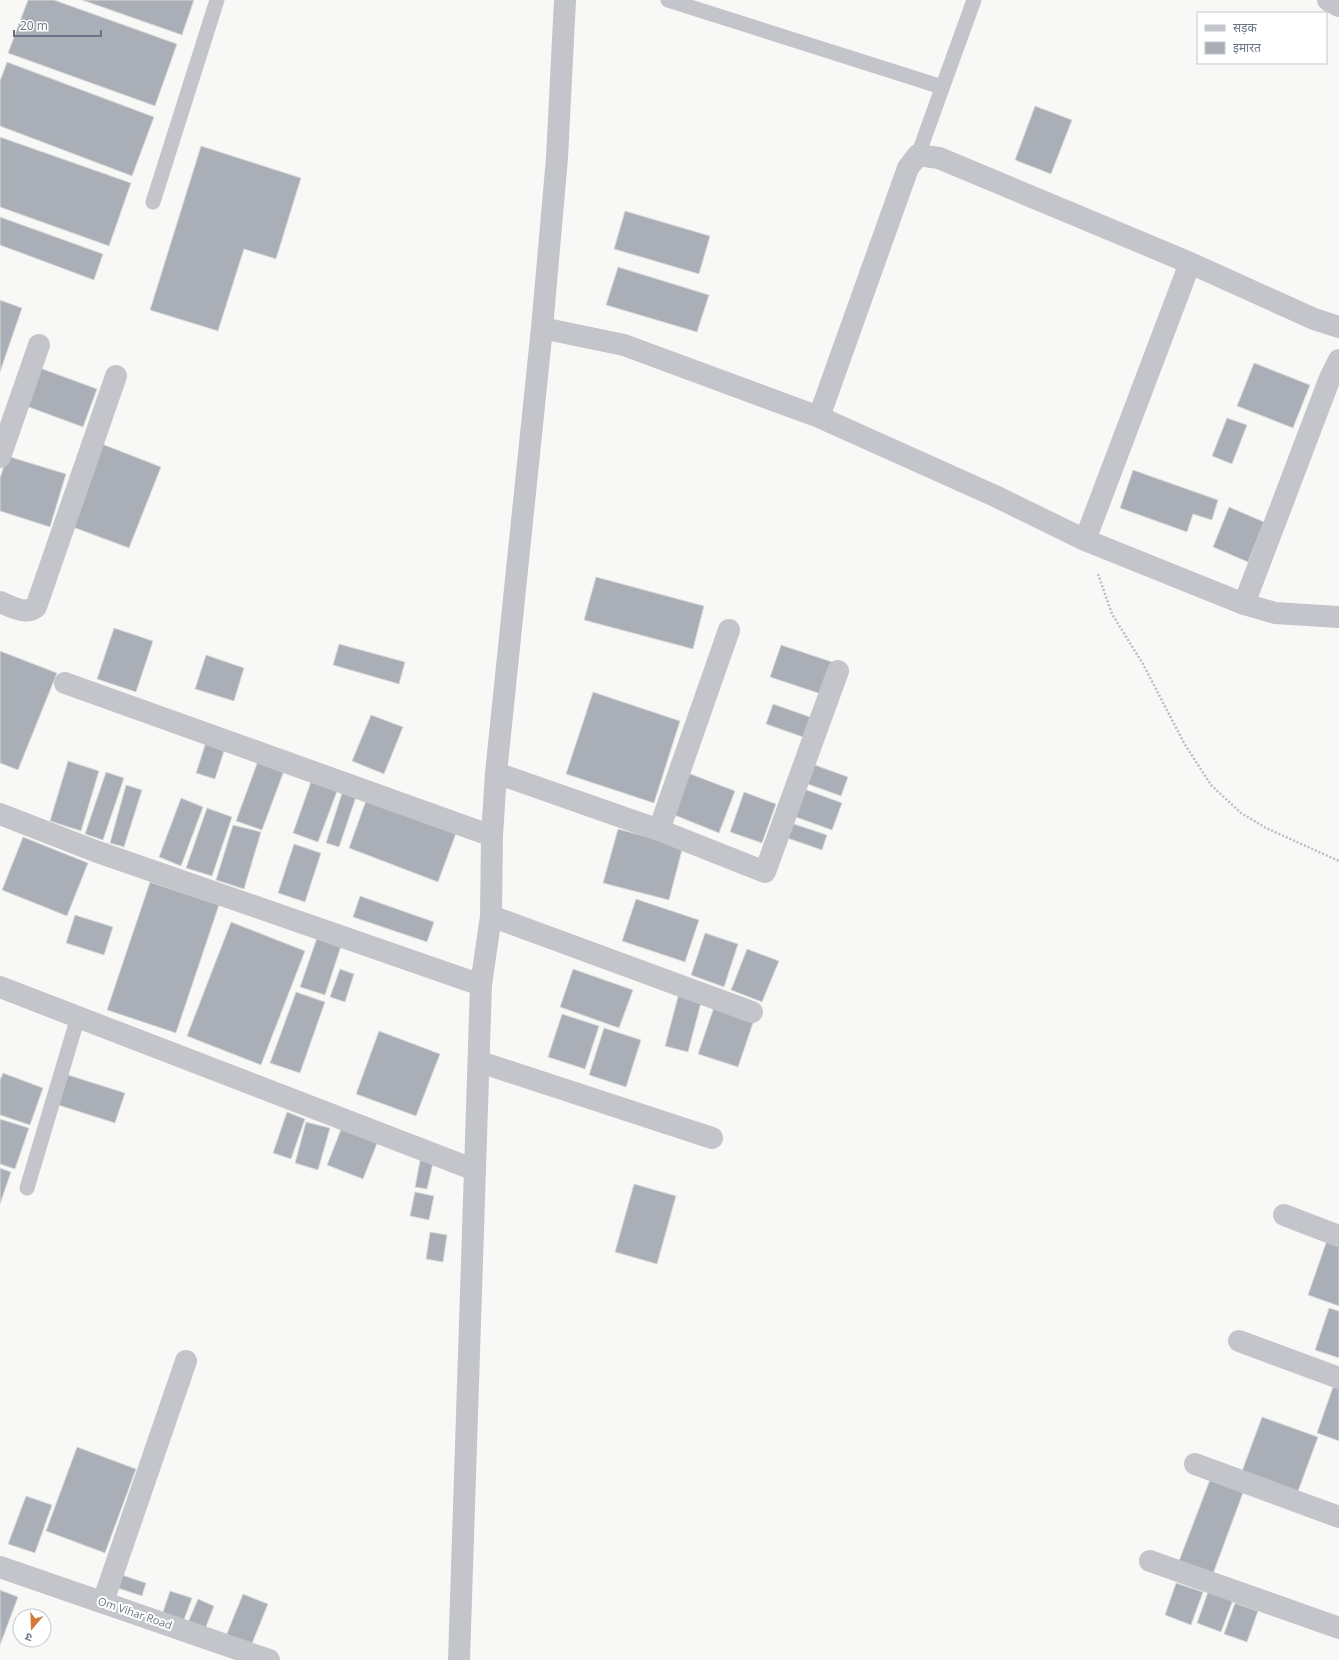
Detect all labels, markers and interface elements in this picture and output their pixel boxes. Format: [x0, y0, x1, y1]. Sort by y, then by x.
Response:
scale bar [14, 12, 101, 38]
legend [1197, 12, 1327, 64]
text: 20 m [20, 17, 48, 34]
text: सड़क [1233, 19, 1258, 36]
text: इमारत [1233, 39, 1262, 56]
street label: Om Vihar Road [96, 1593, 174, 1632]
north arrow [12, 1608, 52, 1648]
text: उ [23, 1630, 34, 1646]

